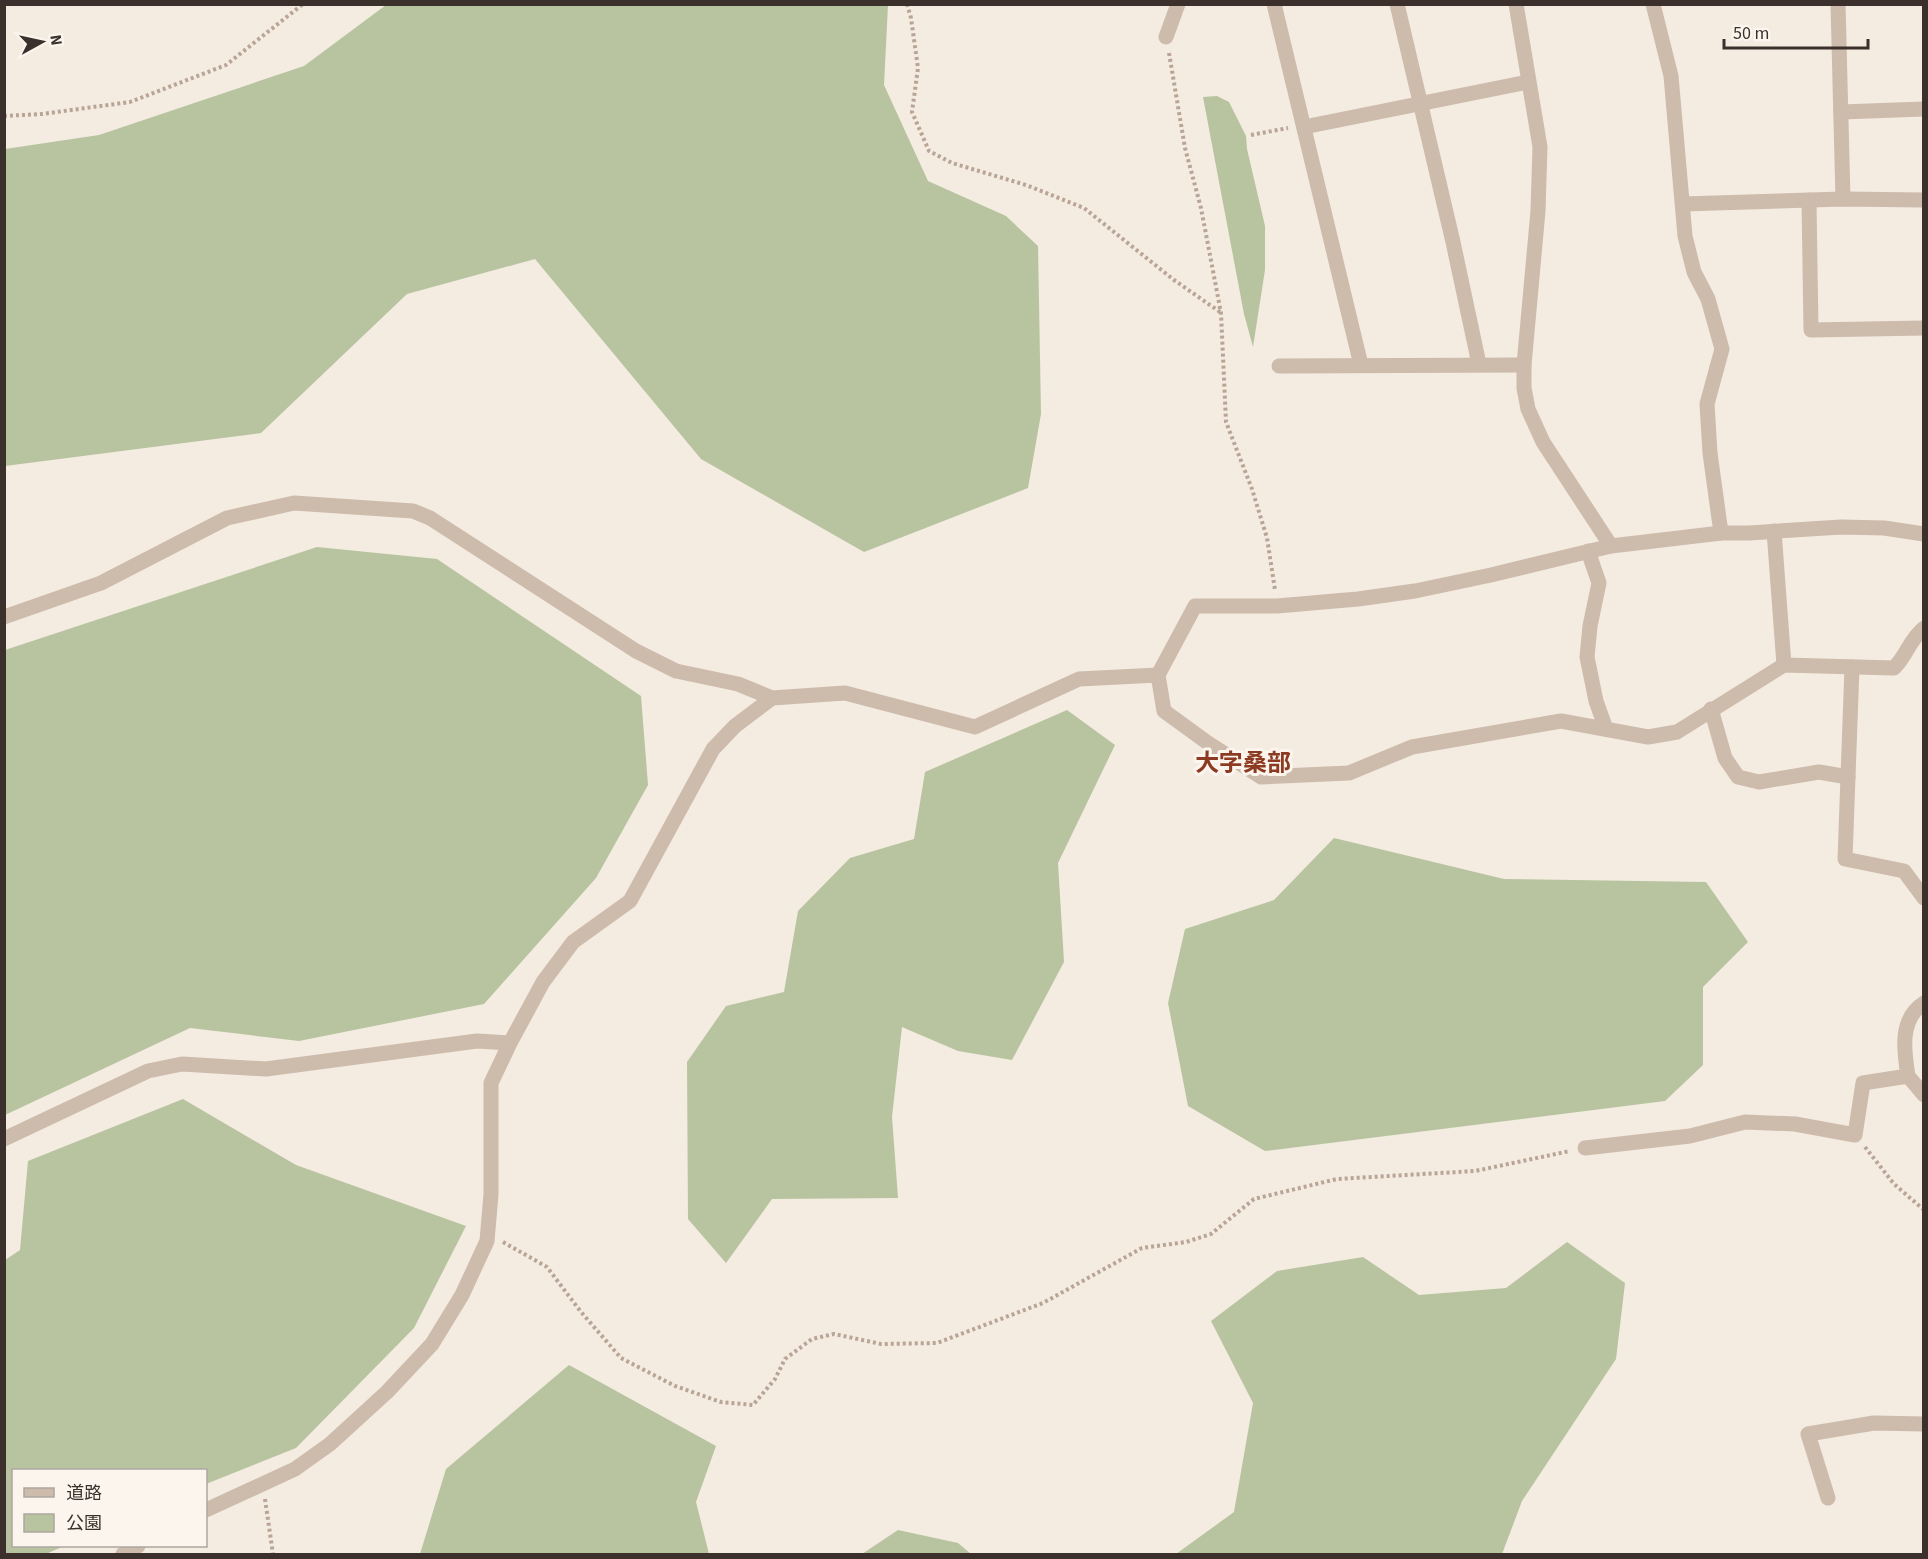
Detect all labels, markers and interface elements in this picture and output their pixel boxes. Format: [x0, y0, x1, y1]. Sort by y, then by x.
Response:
north arrow [12, 12, 72, 72]
scale bar [1724, 12, 1868, 50]
text: 50 m [1733, 21, 1769, 46]
text: N [44, 33, 67, 47]
district label: 大字桑部 [1195, 746, 1291, 781]
legend [12, 1469, 207, 1547]
text: 道路 [66, 1481, 102, 1506]
text: 公園 [66, 1511, 102, 1536]

